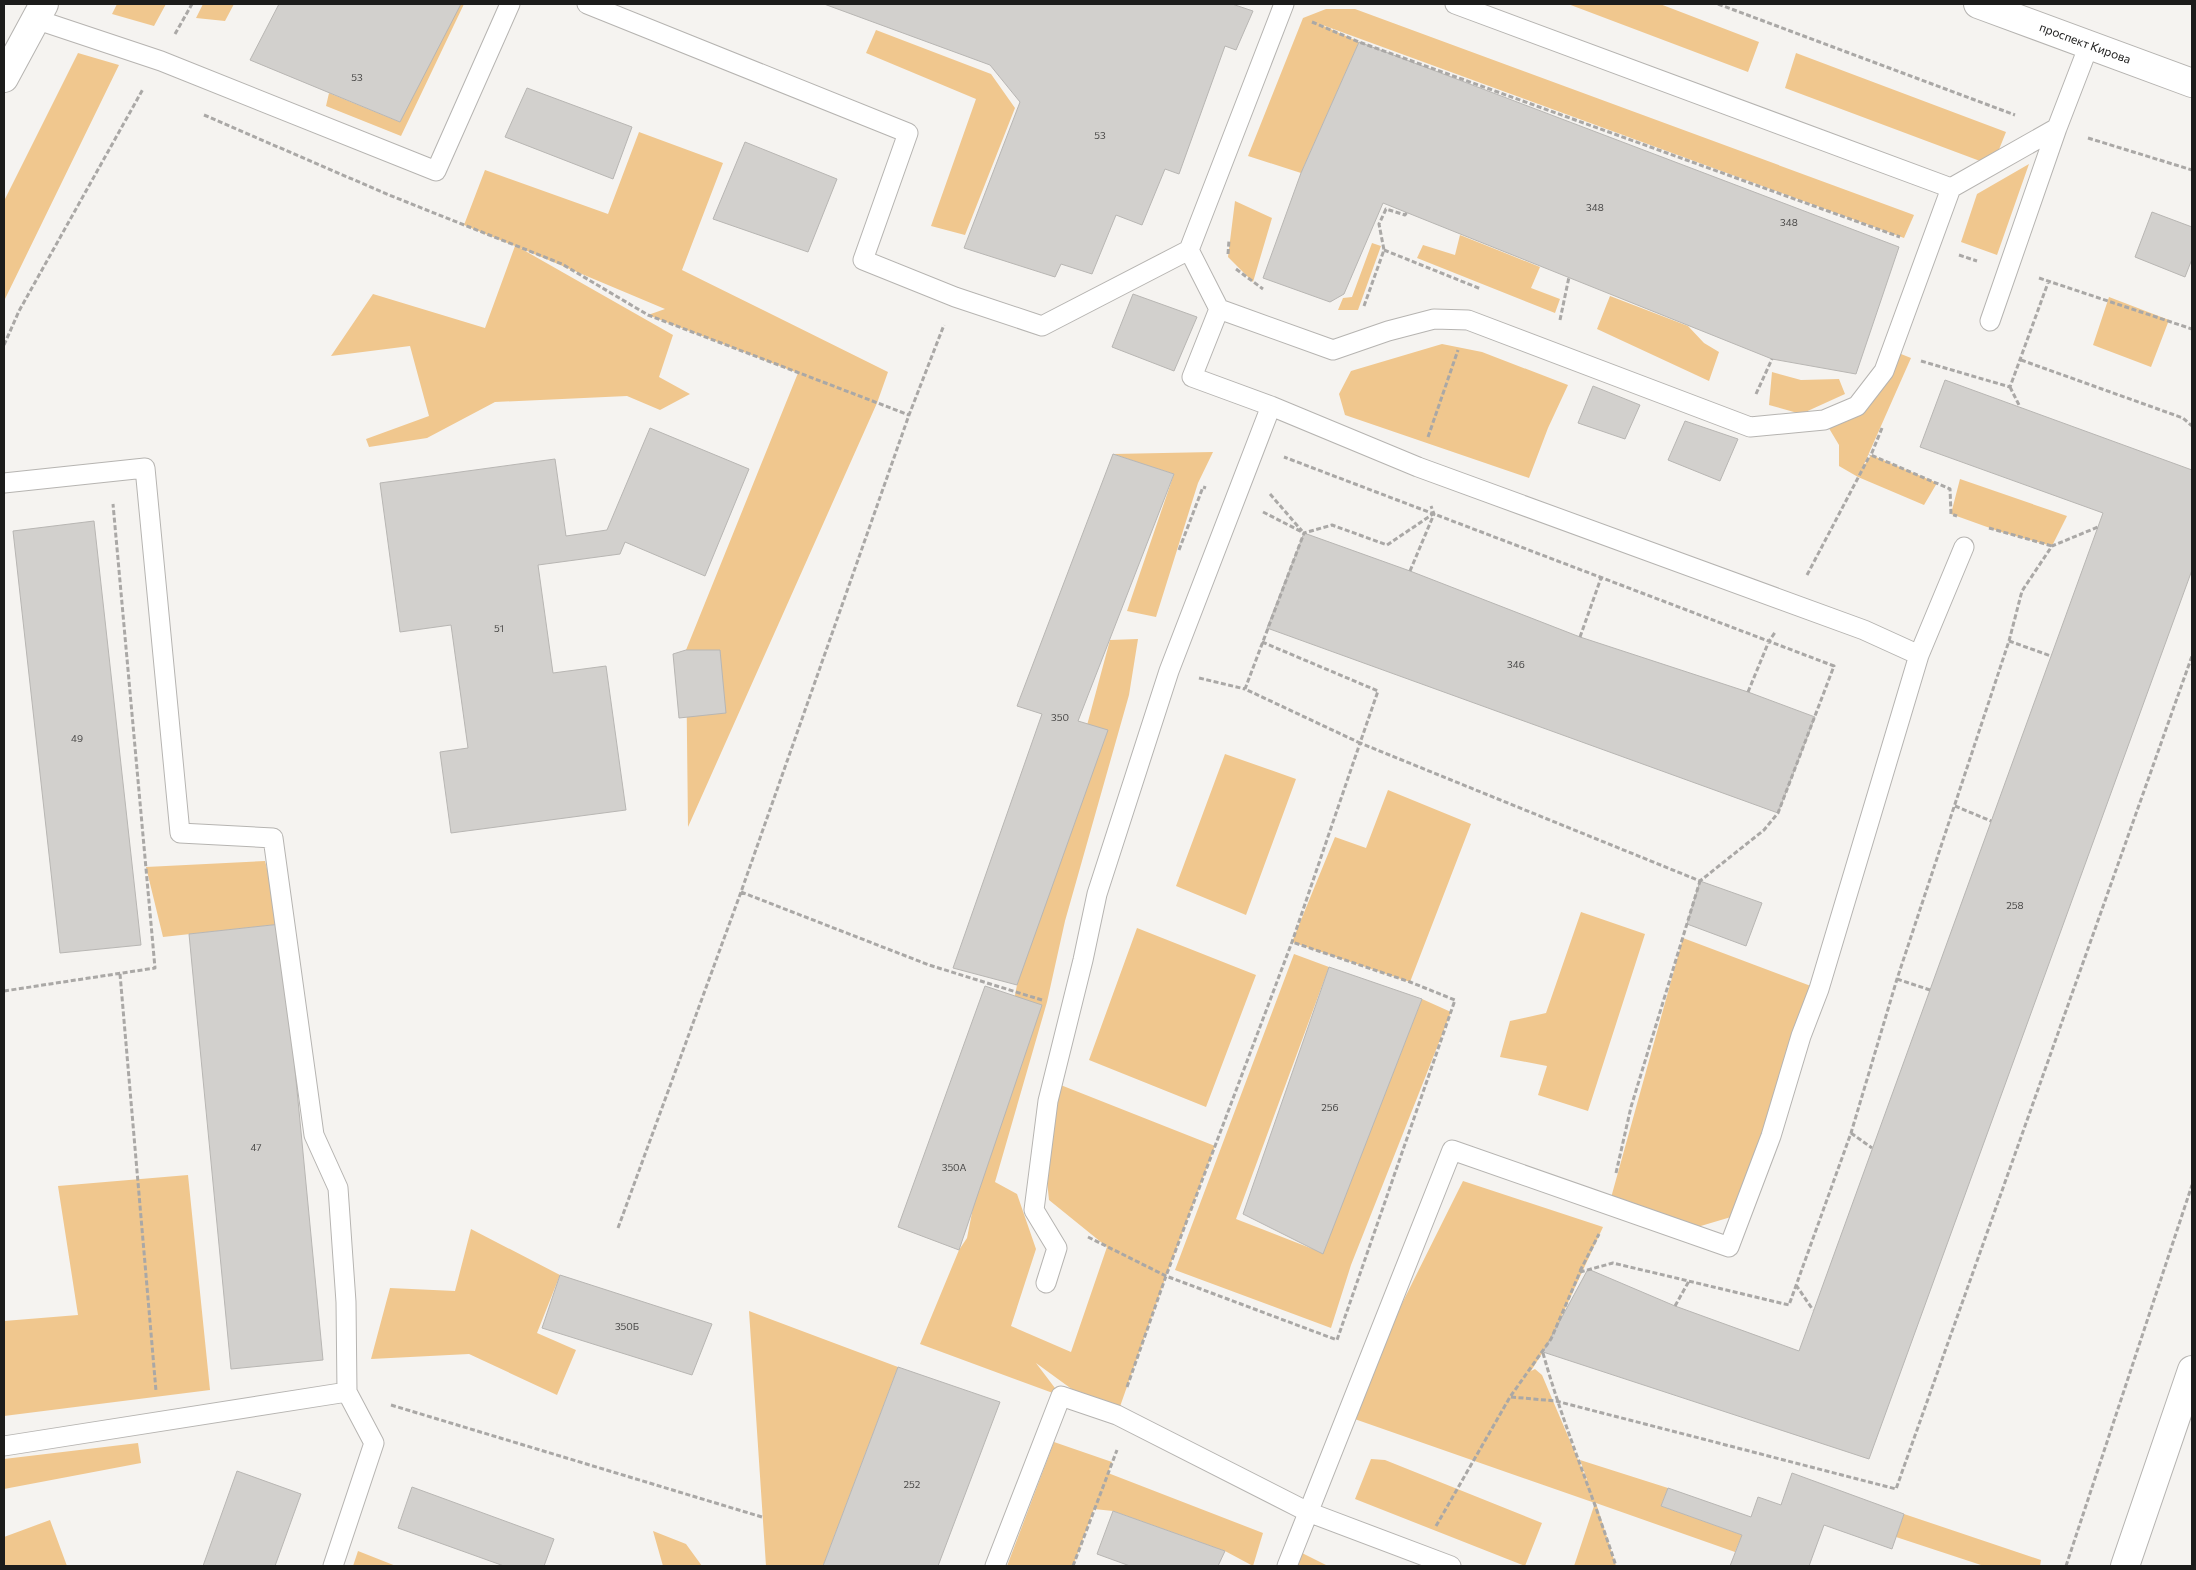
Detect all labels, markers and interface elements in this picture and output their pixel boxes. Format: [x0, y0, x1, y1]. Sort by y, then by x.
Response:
street label: проспект Кирова [2038, 19, 2133, 66]
house number: 53 [351, 71, 363, 83]
house number: 53 [1094, 129, 1106, 141]
house number: 348 [1586, 201, 1604, 213]
house number: 348 [1780, 216, 1798, 228]
house number: 51 [494, 622, 504, 634]
house number: 346 [1507, 658, 1525, 670]
house number: 350 [1051, 711, 1069, 723]
house number: 49 [71, 732, 83, 744]
house number: 258 [2006, 899, 2024, 911]
house number: 256 [1321, 1101, 1339, 1113]
house number: 47 [250, 1141, 262, 1153]
house number: 350А [942, 1161, 966, 1173]
house number: 350Б [615, 1320, 639, 1332]
house number: 252 [904, 1478, 921, 1490]

